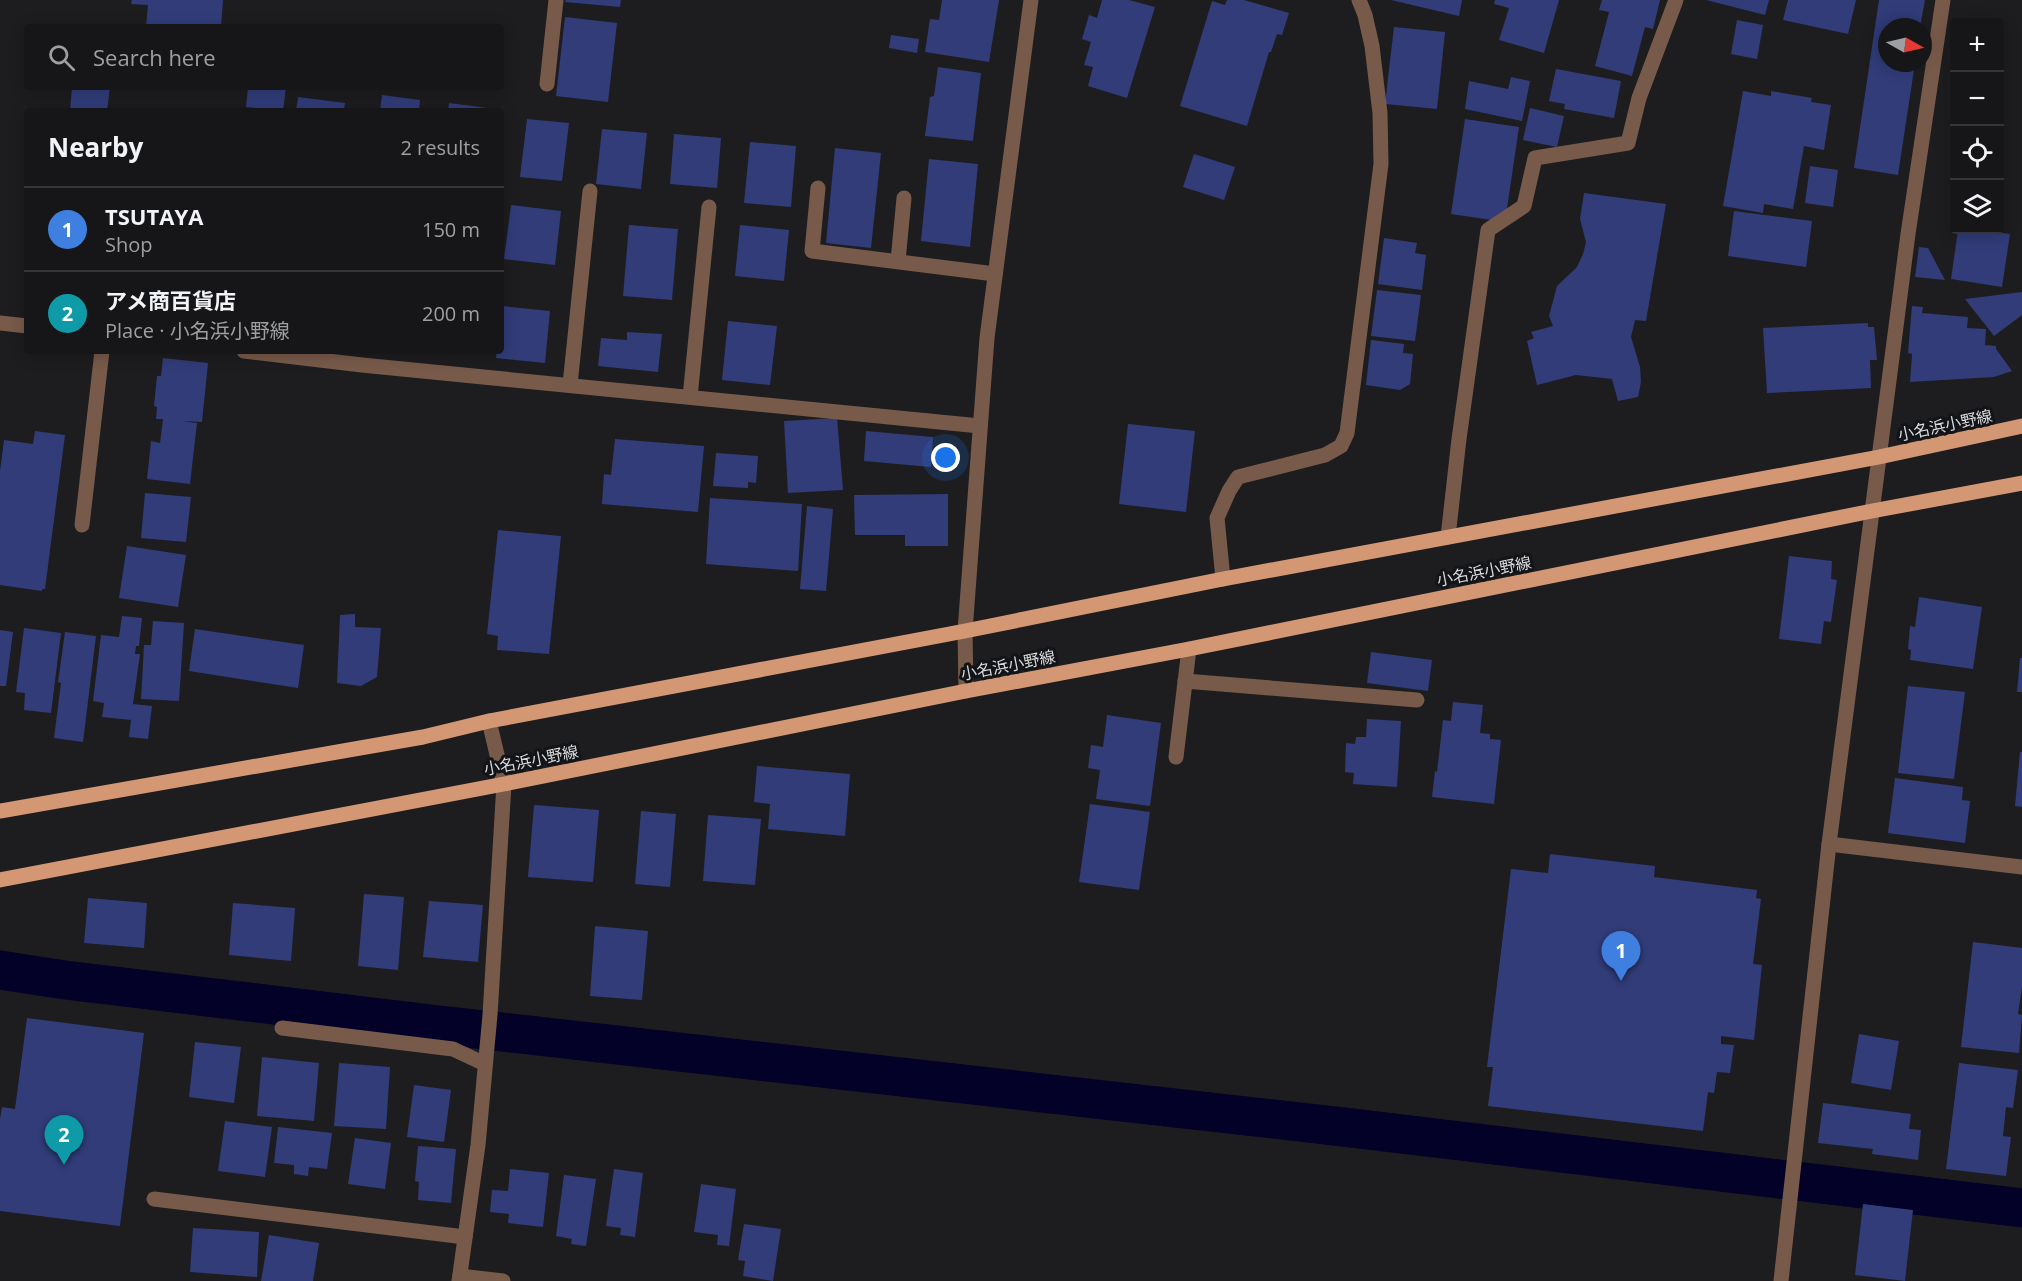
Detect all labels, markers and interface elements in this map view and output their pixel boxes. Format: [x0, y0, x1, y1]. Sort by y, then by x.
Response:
north arrow [1878, 18, 1932, 72]
map controls [1950, 18, 2004, 234]
button: + [1950, 18, 2004, 72]
search box [24, 24, 504, 90]
icon: search [45, 41, 78, 74]
text: Search here [93, 42, 216, 72]
button: − [1950, 72, 2004, 126]
button: locate [1950, 126, 2004, 180]
text: Nearby [48, 129, 143, 165]
text: 2 results [400, 134, 480, 161]
button: layers [1950, 180, 2004, 234]
text: TSUTAYA [105, 201, 203, 231]
text: 1 [62, 216, 73, 243]
text: 150 m [422, 216, 480, 243]
text: Shop [105, 231, 153, 258]
text: アメ商百貨店 [105, 285, 236, 315]
text: 2 [62, 300, 73, 327]
text: 200 m [422, 300, 480, 327]
text: Place · 小名浜小野線 [105, 317, 290, 344]
street label: 小名浜小野線 [1896, 404, 1994, 446]
your location [931, 443, 960, 472]
street label: 小名浜小野線 [1435, 551, 1533, 591]
street label: 小名浜小野線 [959, 645, 1057, 685]
street label: 小名浜小野線 [482, 740, 580, 780]
pin: 1 [1602, 932, 1640, 981]
pin: 2 [44, 1116, 84, 1165]

